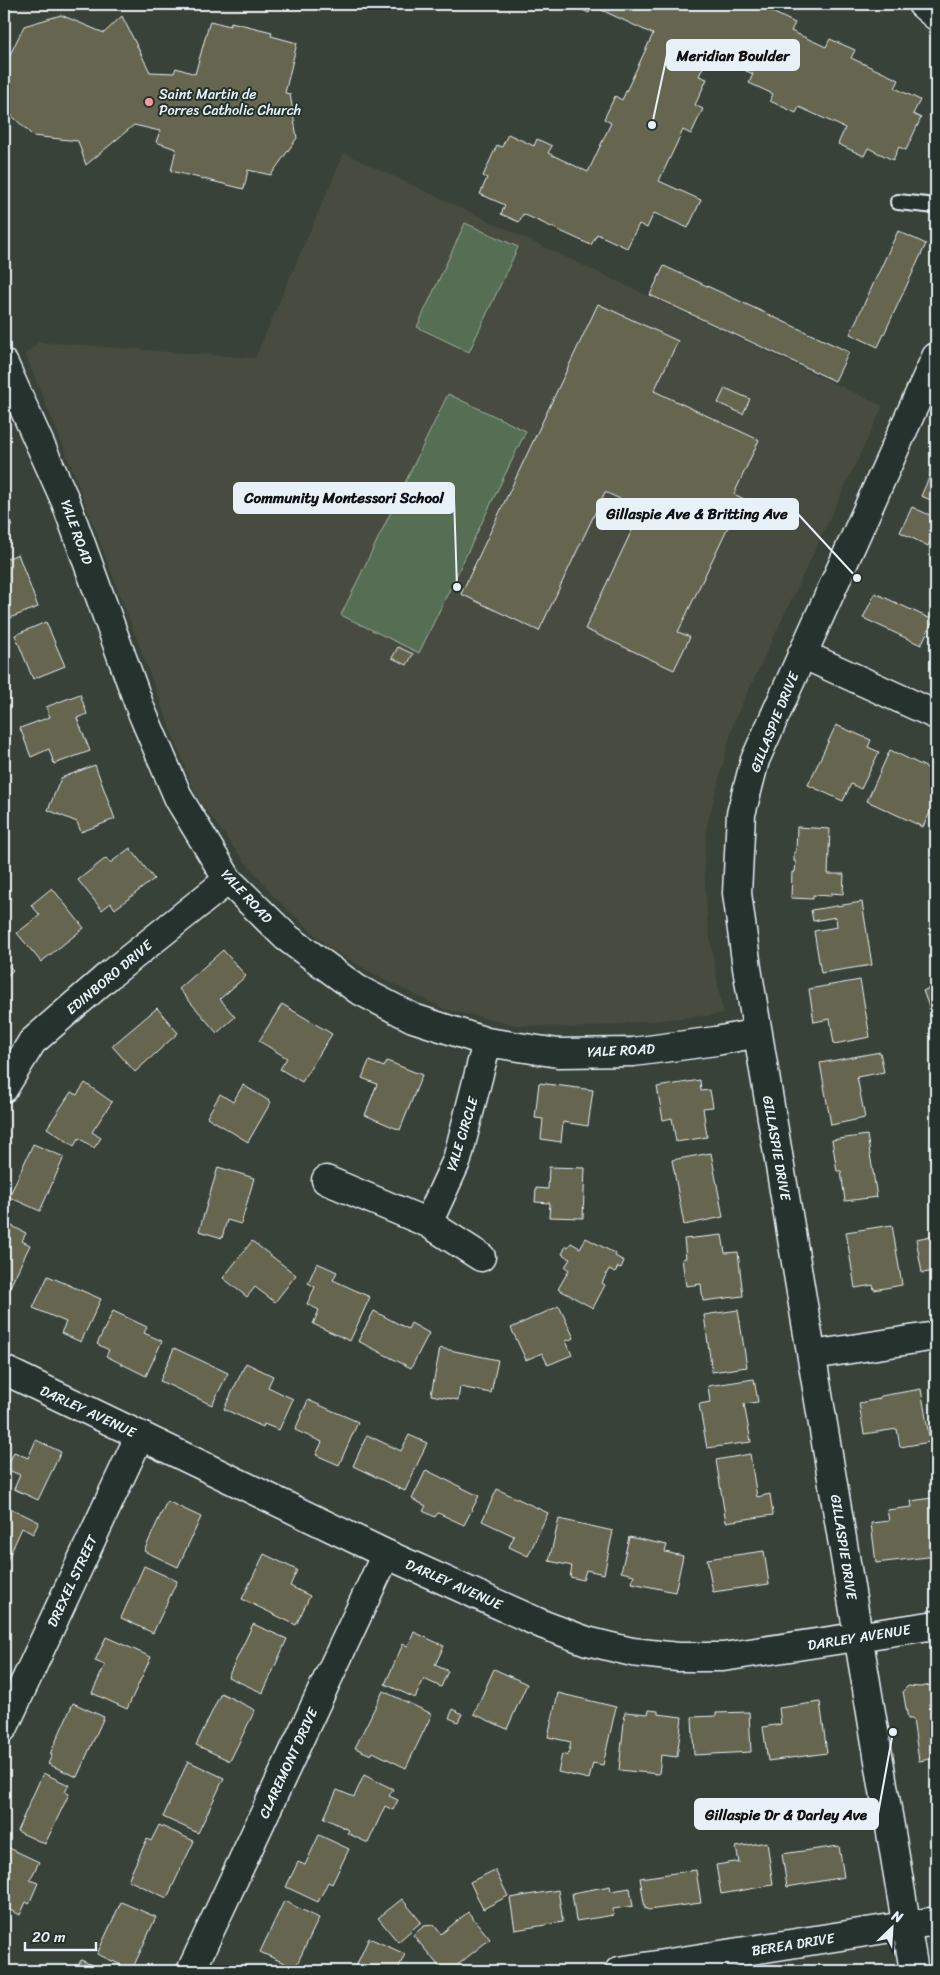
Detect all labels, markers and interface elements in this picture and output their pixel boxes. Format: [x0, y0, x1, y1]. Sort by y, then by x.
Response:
callout: Meridian Boulder [667, 40, 799, 70]
text: Meridian Boulder [675, 43, 791, 69]
place label: Saint Martin de Porres Catholic Church [159, 82, 301, 123]
marker: Saint Martin de Porres Catholic Church [143, 96, 155, 108]
callout: Community Montessori School [234, 483, 454, 513]
text: Community Montessori School [243, 485, 445, 511]
street label: YALE ROAD [53, 496, 100, 569]
callout: Gillaspie Ave & Britting Ave [597, 499, 798, 529]
text: Gillaspie Ave & Britting Ave [605, 501, 788, 527]
street label: GILLASPIE DRIVE [743, 667, 806, 776]
street label: YALE ROAD [214, 863, 279, 930]
street label: EDINBORO DRIVE [60, 933, 159, 1021]
street label: YALE ROAD [587, 1036, 656, 1065]
street label: YALE CIRCLE [439, 1093, 486, 1174]
street label: GILLASPIE DRIVE [755, 1094, 798, 1204]
street label: DARLEY AVENUE [36, 1378, 141, 1445]
street label: GILLASPIE DRIVE [823, 1493, 864, 1603]
street label: DREXEL STREET [40, 1530, 105, 1631]
street label: DARLEY AVENUE [401, 1552, 507, 1617]
street label: DARLEY AVENUE [806, 1617, 913, 1658]
street label: CLAREMONT DRIVE [252, 1702, 326, 1823]
callout: Gillaspie Dr & Darley Ave [695, 1799, 878, 1829]
text: Gillaspie Dr & Darley Ave [704, 1802, 868, 1828]
north arrow [868, 1902, 918, 1952]
text: N [887, 1903, 907, 1930]
scale bar [25, 1920, 96, 1952]
text: 20 m [32, 1924, 66, 1950]
street label: BEREA DRIVE [750, 1925, 837, 1963]

